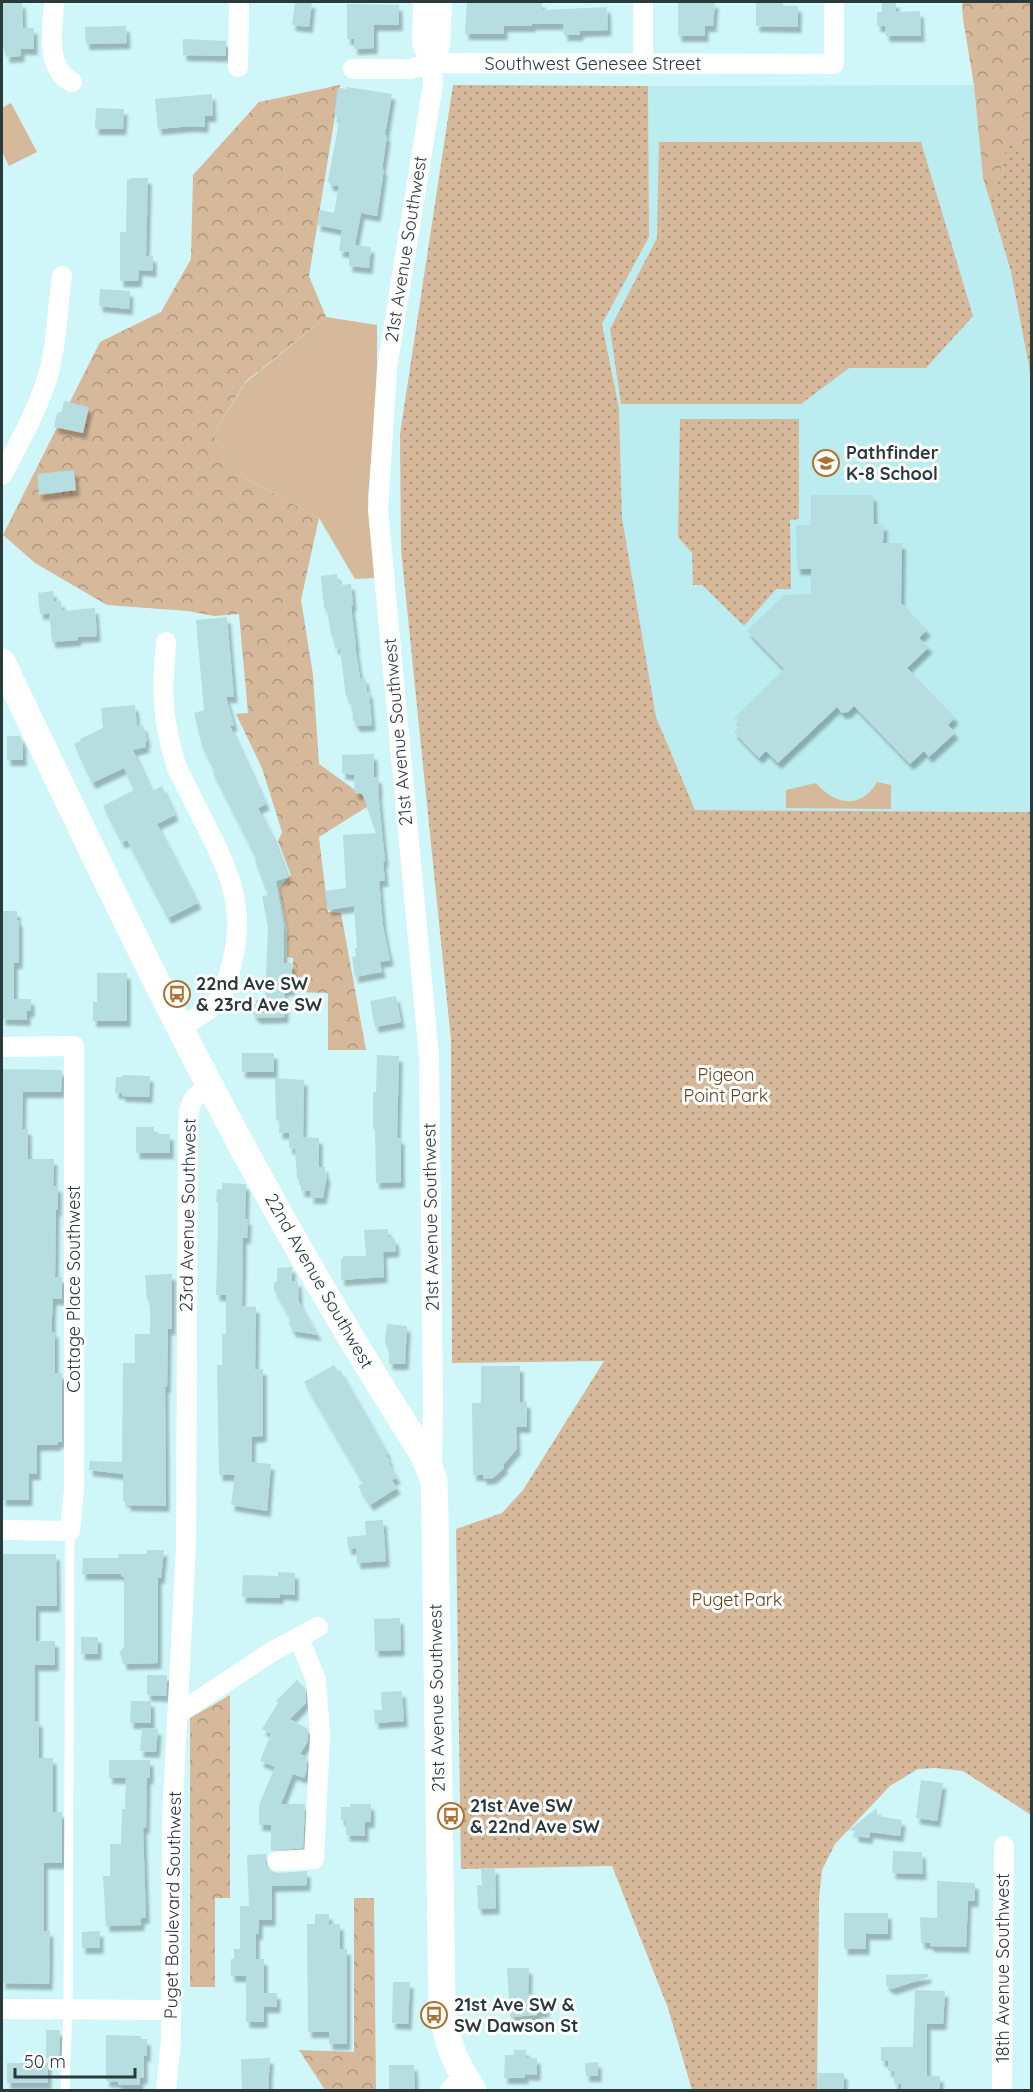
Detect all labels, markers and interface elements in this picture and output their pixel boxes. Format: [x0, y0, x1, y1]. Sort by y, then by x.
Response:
street label: Southwest Genesee Street [485, 52, 701, 75]
street label: 21st Avenue Southwest [379, 154, 432, 344]
place label: Pathfinder K-8 School [846, 441, 939, 485]
school or university icon: Pathfinder K-8 School [811, 448, 841, 478]
street label: 21st Avenue Southwest [378, 637, 417, 827]
place label: 22nd Ave SW & 23rd Ave SW [196, 972, 322, 1016]
bus stop icon: 22nd Ave SW & 23rd Ave SW [162, 979, 192, 1009]
park label: Pigeon Point Park [684, 1063, 768, 1107]
street label: 23rd Avenue Southwest [174, 1118, 201, 1312]
street label: 21st Avenue Southwest [417, 1123, 444, 1311]
street label: Cottage Place Southwest [62, 1185, 85, 1393]
street label: 22nd Avenue Southwest [260, 1189, 379, 1372]
park label: Puget Park [692, 1588, 782, 1611]
street label: 21st Avenue Southwest [423, 1604, 450, 1792]
street label: Puget Boulevard Southwest [159, 1791, 186, 2019]
place label: 21st Ave SW & 22nd Ave SW [470, 1794, 600, 1838]
bus stop icon: 21st Ave SW & 22nd Ave SW [436, 1801, 466, 1831]
street label: 18th Avenue Southwest [991, 1873, 1014, 2063]
place label: 21st Ave SW & SW Dawson St [454, 1993, 578, 2037]
bus stop icon: 21st Ave SW & SW Dawson St [419, 2000, 449, 2030]
scale bar [15, 2041, 135, 2079]
text: 50 m [24, 2050, 66, 2073]

